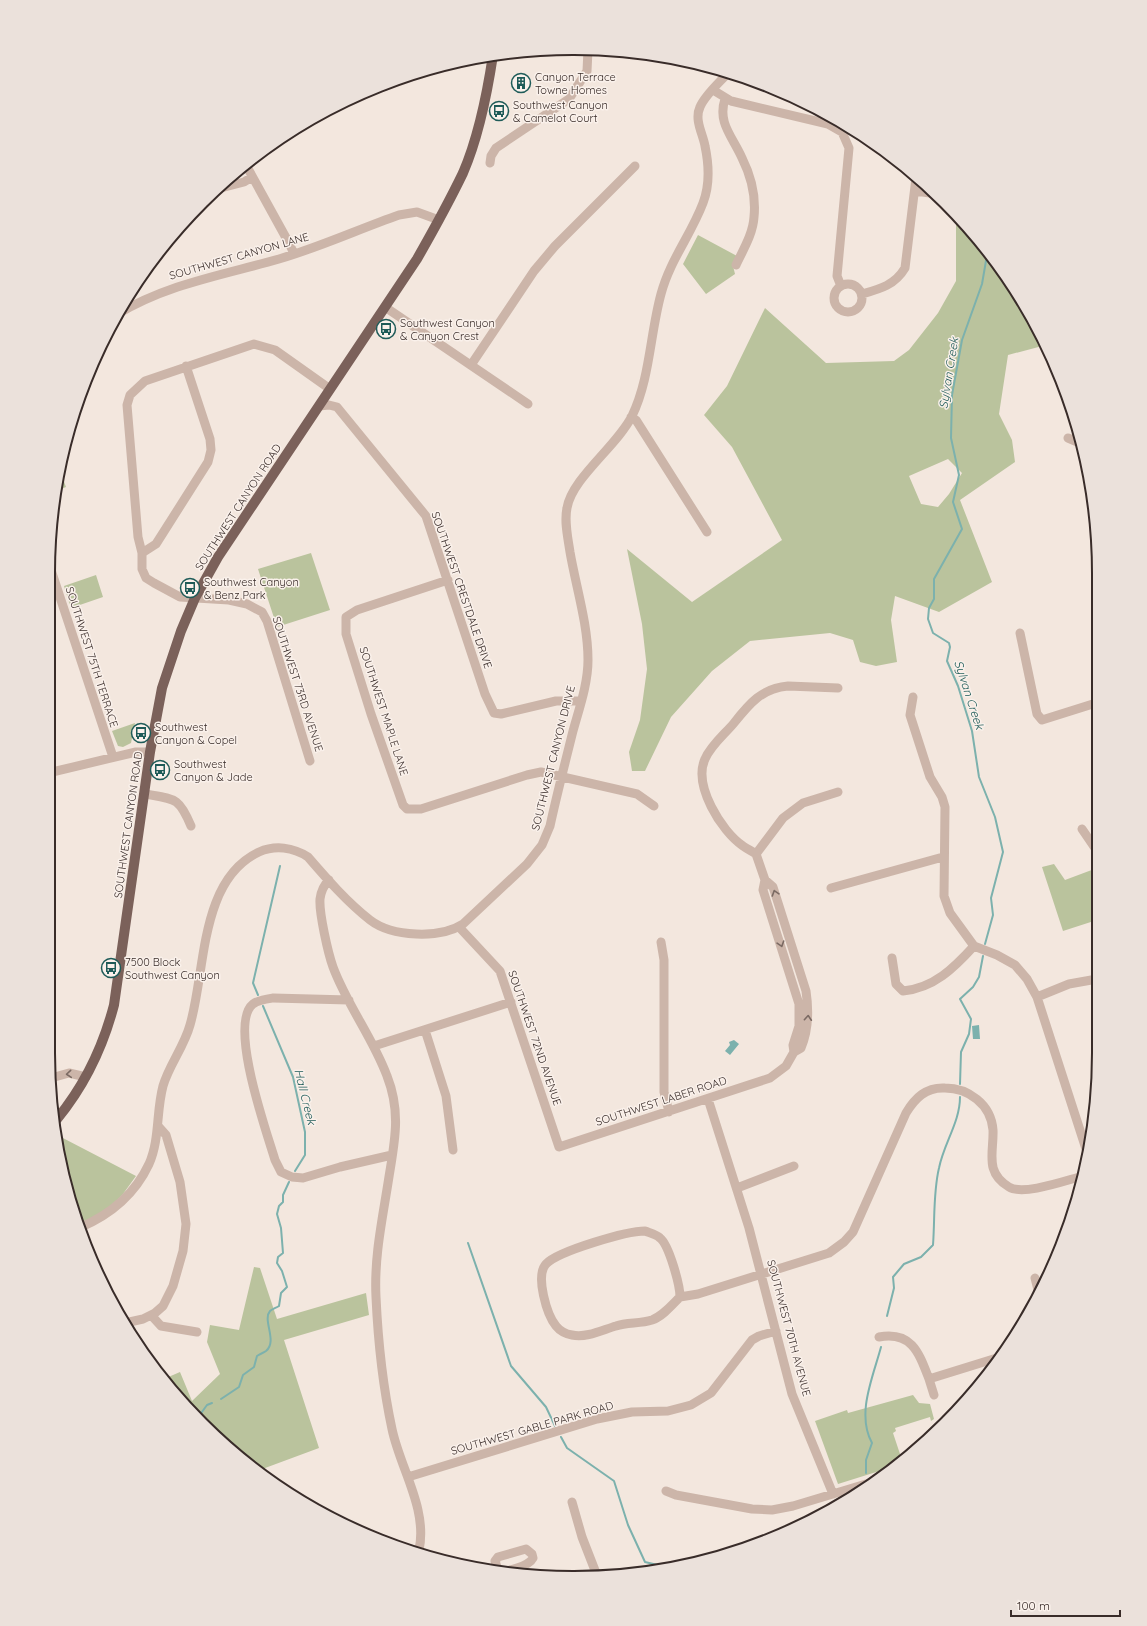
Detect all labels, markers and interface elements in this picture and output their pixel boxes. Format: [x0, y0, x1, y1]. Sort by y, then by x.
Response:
place label: Canyon Terrace Towne Homes [535, 70, 616, 97]
building icon: Canyon Terrace Towne Homes [510, 72, 532, 94]
place label: Southwest Canyon & Camelot Court [513, 98, 608, 125]
bus stop icon: Southwest Canyon & Camelot Court [488, 100, 510, 122]
street label: SOUTHWEST CANYON LANE [168, 229, 310, 283]
place label: Southwest Canyon & Canyon Crest [400, 316, 495, 343]
bus stop icon: Southwest Canyon & Canyon Crest [375, 318, 397, 340]
water label: Sylvan Creek [935, 335, 962, 410]
street label: SOUTHWEST CANYON ROAD [192, 441, 284, 573]
street label: SOUTHWEST CRESTDALE DRIVE [429, 510, 495, 670]
place label: Southwest Canyon & Benz Park [204, 575, 299, 602]
bus stop icon: Southwest Canyon & Benz Park [179, 577, 201, 599]
street label: SOUTHWEST 75TH TERRACE [63, 585, 121, 729]
street label: SOUTHWEST 73RD AVENUE [270, 615, 326, 753]
street label: SOUTHWEST MAPLE LANE [357, 645, 411, 777]
water label: Sylvan Creek [951, 658, 988, 733]
street label: SOUTHWEST CANYON DRIVE [528, 684, 578, 832]
place label: Southwest Canyon & Copel [155, 720, 237, 747]
bus stop icon: Southwest Canyon & Copel [130, 722, 152, 744]
street label: SOUTHWEST CANYON ROAD [111, 751, 145, 899]
place label: Southwest Canyon & Jade [174, 757, 253, 784]
bus stop icon: Southwest Canyon & Jade [149, 759, 171, 781]
one-way arrow [771, 890, 779, 897]
one-way arrow [776, 941, 785, 948]
place label: 7500 Block Southwest Canyon [125, 955, 220, 982]
bus stop icon: 7500 Block Southwest Canyon [100, 957, 122, 979]
street label: SOUTHWEST 72ND AVENUE [505, 969, 565, 1107]
one-way arrow [803, 1015, 812, 1021]
water label: Hall Creek [291, 1067, 320, 1128]
one-way arrow [66, 1070, 72, 1079]
street label: SOUTHWEST LABER ROAD [594, 1073, 728, 1129]
street label: SOUTHWEST 70TH AVENUE [764, 1258, 814, 1398]
street label: SOUTHWEST GABLE PARK ROAD [449, 1398, 615, 1458]
scale bar [1011, 1592, 1120, 1618]
text: 100 m [1017, 1598, 1050, 1613]

